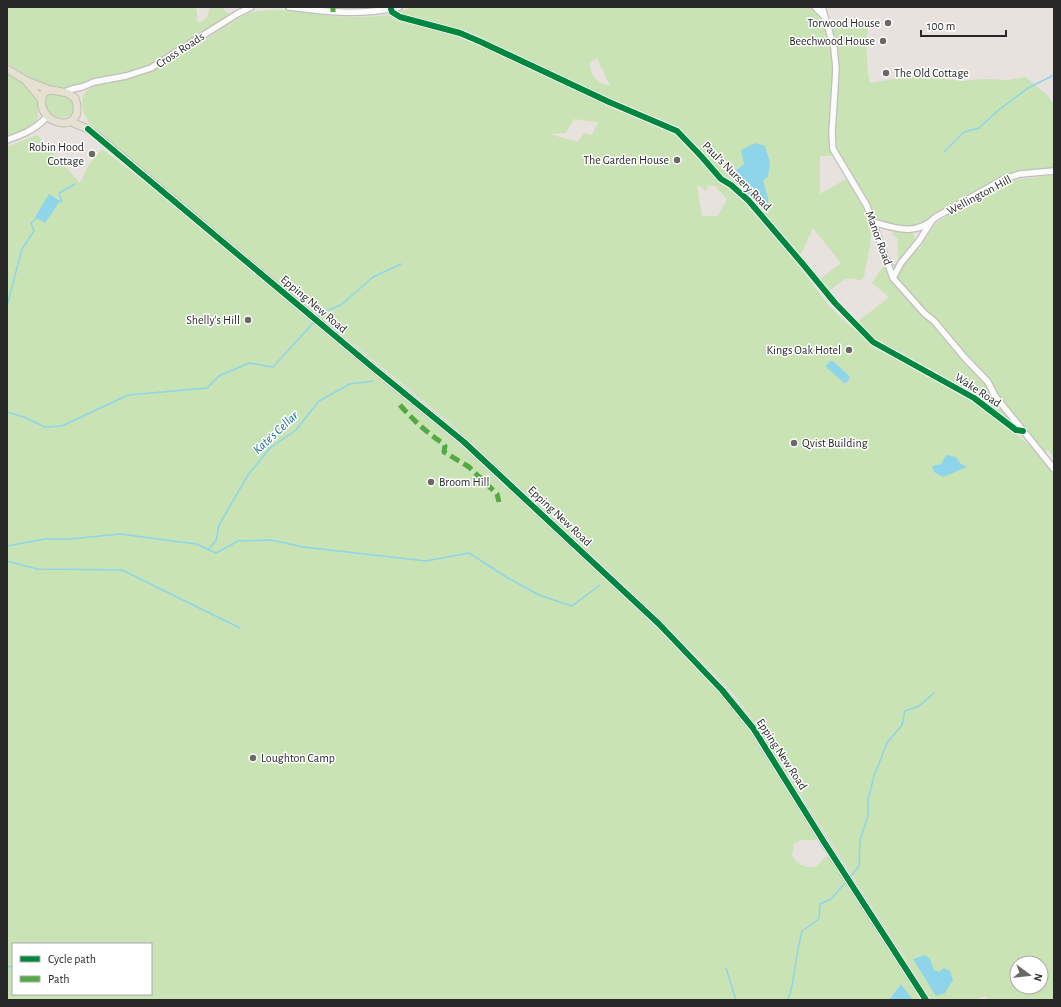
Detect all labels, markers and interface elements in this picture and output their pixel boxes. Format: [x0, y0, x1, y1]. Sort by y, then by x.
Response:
scale bar [921, 12, 1006, 38]
place label: Torwood House [807, 17, 880, 29]
marker: Torwood House [883, 18, 893, 28]
text: 100 m [927, 20, 955, 32]
street label: Cross Roads [154, 30, 206, 70]
place label: Beechwood House [789, 35, 875, 47]
marker: Beechwood House [878, 36, 888, 46]
place label: The Old Cottage [894, 67, 969, 79]
marker: The Old Cottage [881, 68, 891, 78]
street label: Paul's Nursery Road [700, 139, 774, 213]
place label: Robin Hood Cottage [29, 141, 84, 167]
marker: Robin Hood Cottage [87, 149, 97, 159]
place label: The Garden House [583, 154, 669, 166]
marker: The Garden House [672, 155, 682, 165]
street label: Wellington Hill [945, 173, 1013, 217]
street label: Manor Road [864, 209, 894, 267]
street label: Epping New Road [279, 273, 349, 335]
place label: Shelly's Hill [186, 314, 240, 327]
marker: Shelly's Hill [243, 315, 253, 325]
place label: Kings Oak Hotel [766, 344, 841, 356]
marker: Kings Oak Hotel [844, 345, 854, 355]
street label: Wake Road [953, 371, 1003, 409]
water label: Kate's Cellar [251, 409, 302, 457]
place label: Qvist Building [802, 437, 868, 450]
marker: Qvist Building [789, 438, 799, 448]
place label: Broom Hill [439, 476, 489, 488]
marker: Broom Hill [426, 477, 436, 487]
street label: Epping New Road [526, 484, 594, 548]
street label: Epping New Road [755, 716, 809, 792]
place label: Loughton Camp [261, 752, 335, 764]
marker: Loughton Camp [248, 753, 258, 763]
legend [12, 943, 152, 995]
text: Cycle path [48, 953, 96, 966]
north arrow [1009, 955, 1049, 995]
text: N [1032, 972, 1044, 983]
text: Path [48, 973, 70, 985]

